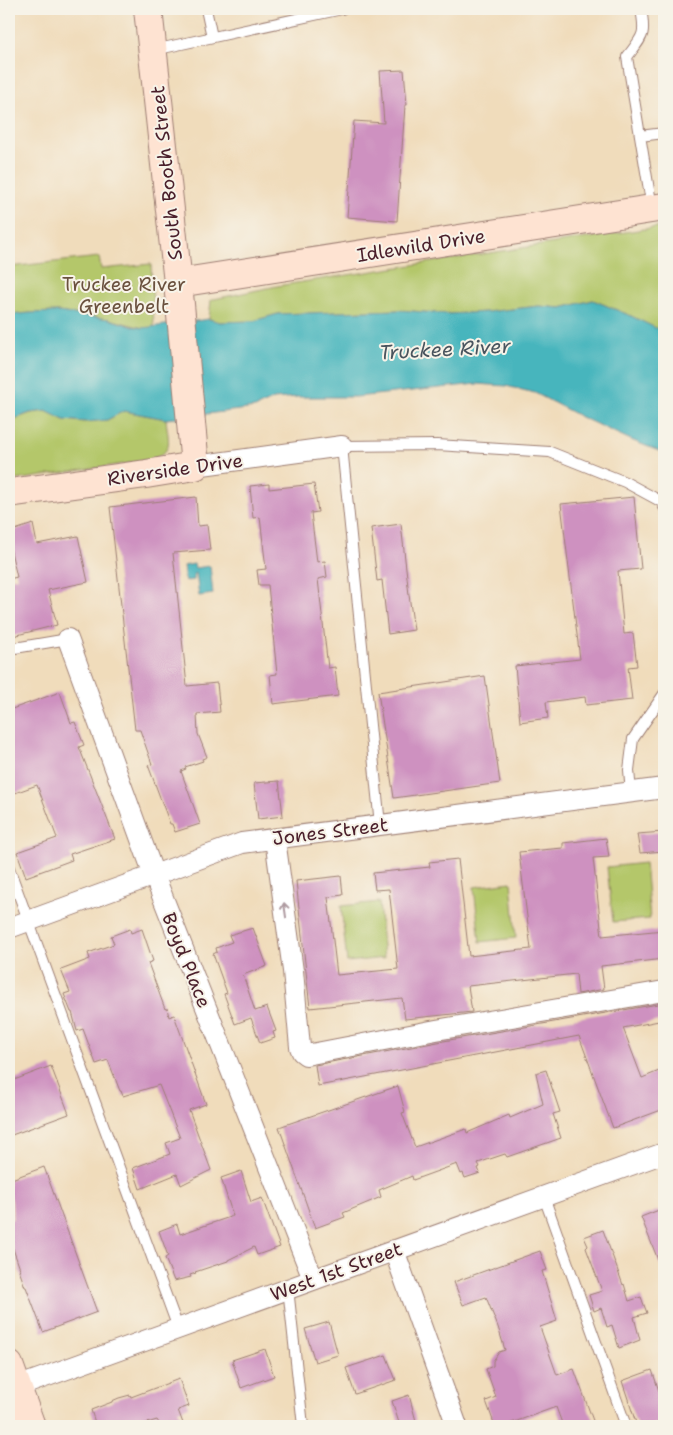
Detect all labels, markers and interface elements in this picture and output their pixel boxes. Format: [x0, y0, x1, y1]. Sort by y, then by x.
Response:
street label: South Booth Street [145, 84, 188, 261]
street label: Idlewild Drive [355, 223, 487, 268]
park label: Truckee River Greenbelt [62, 272, 186, 319]
water label: Truckee River [379, 333, 512, 365]
street label: Riverside Drive [106, 448, 244, 491]
street label: Jones Street [271, 812, 389, 851]
one-way arrow [279, 902, 289, 918]
street label: Boyd Place [156, 909, 217, 1011]
street label: West 1st Street [267, 1236, 406, 1307]

